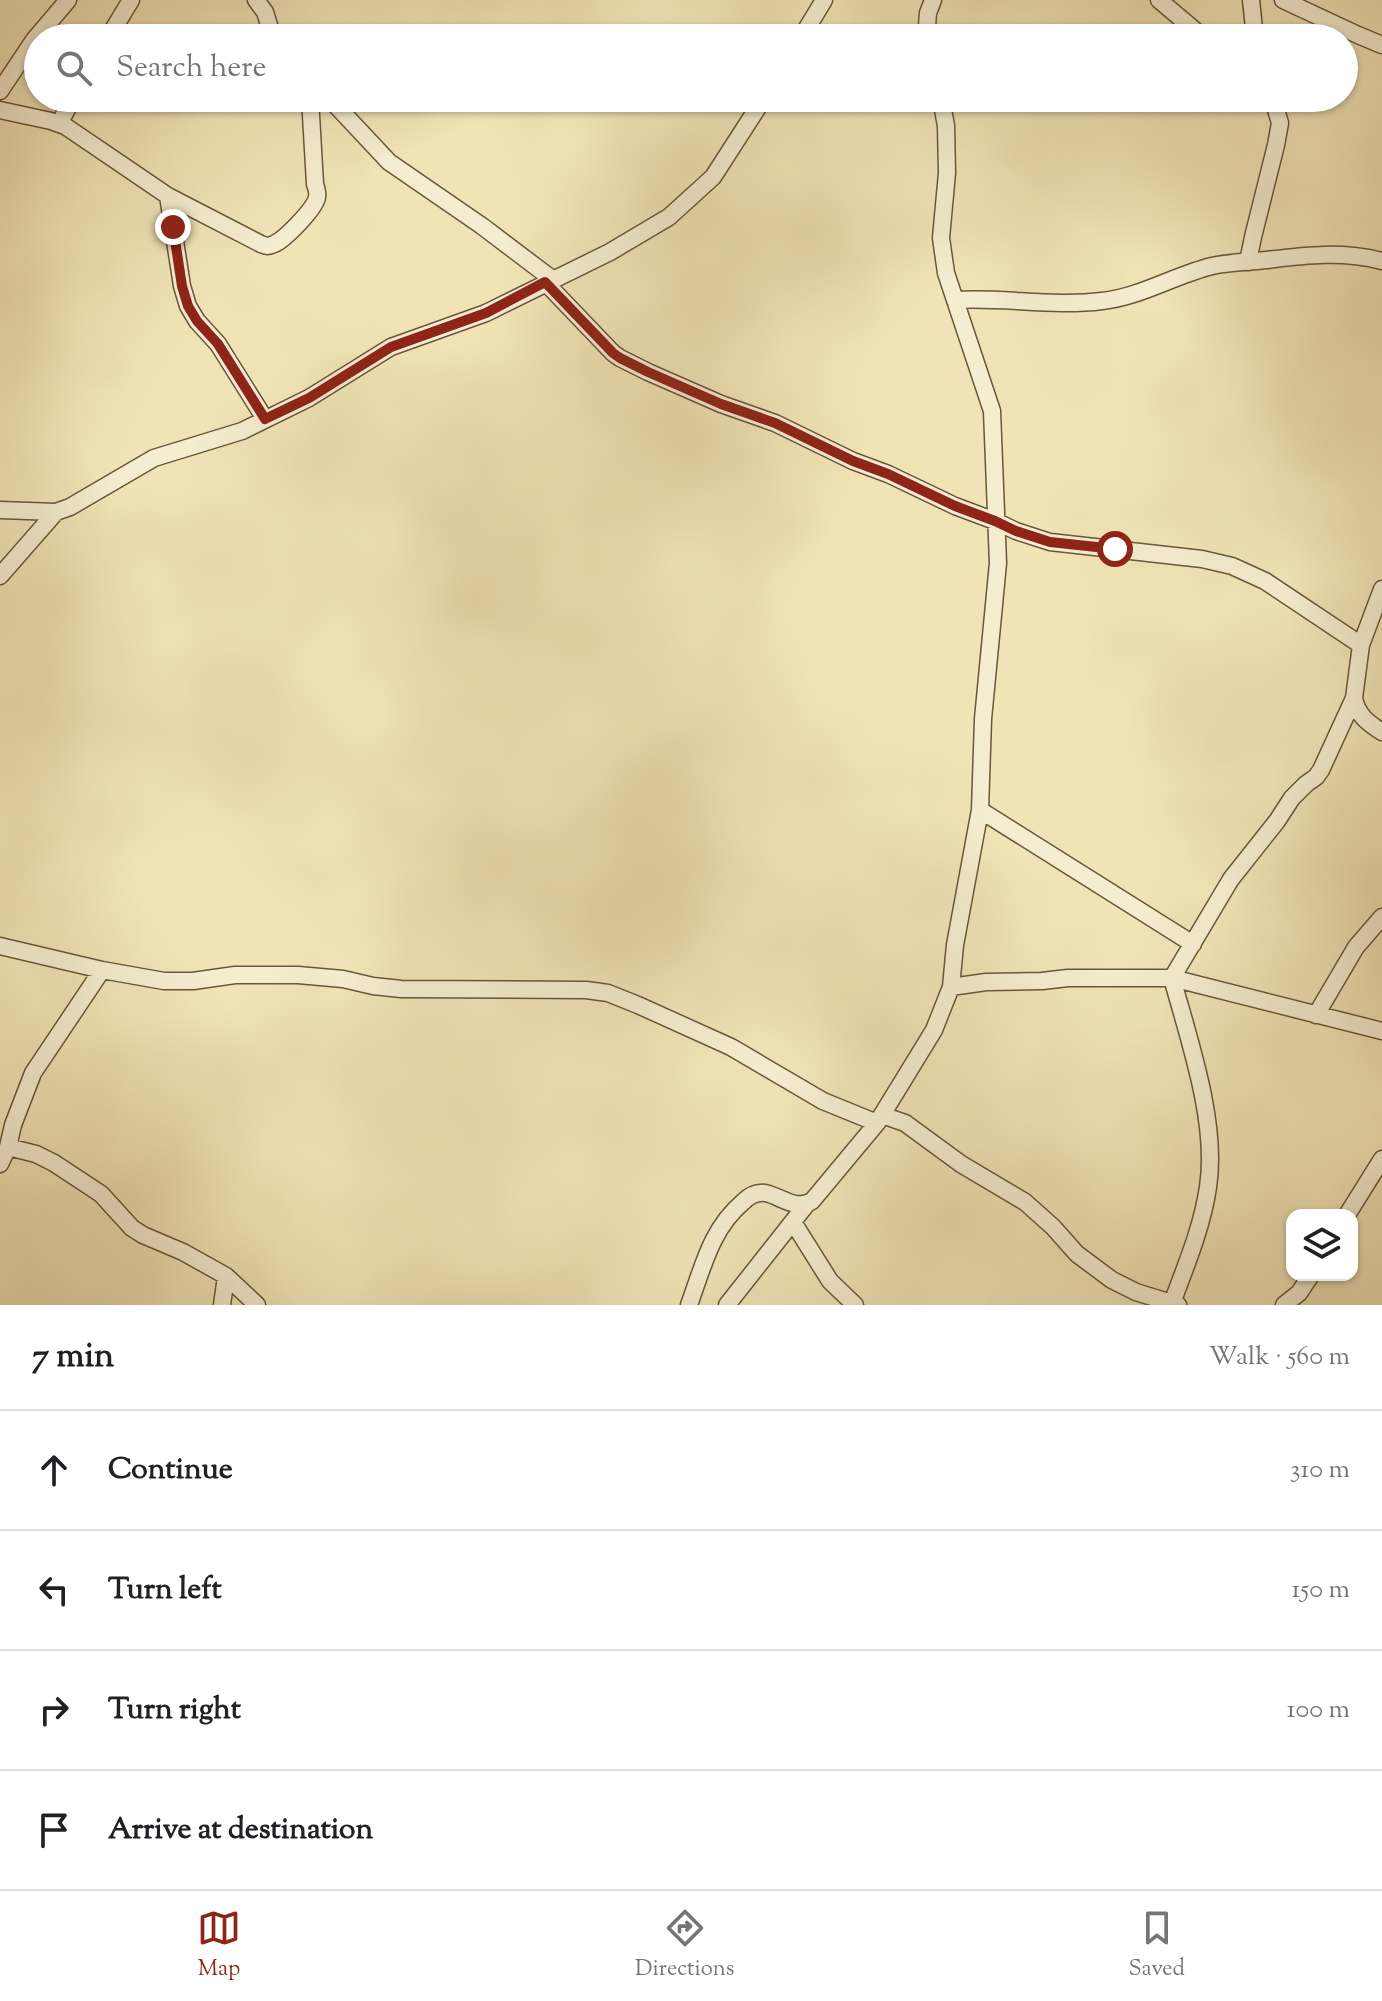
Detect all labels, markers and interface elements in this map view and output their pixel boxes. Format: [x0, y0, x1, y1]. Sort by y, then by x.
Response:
search box [24, 24, 1358, 112]
icon: search [52, 46, 96, 90]
text: Search here [116, 47, 266, 90]
route end [155, 209, 191, 245]
route start [1097, 531, 1133, 567]
map controls [1286, 1209, 1358, 1281]
button: layers [1286, 1209, 1358, 1281]
text: 7 min [32, 1333, 114, 1382]
text: Walk · 560 m [1209, 1339, 1350, 1376]
icon: ahead [32, 1448, 76, 1492]
text: Continue [108, 1449, 233, 1492]
text: 310 m [1290, 1452, 1350, 1489]
icon: left [32, 1568, 76, 1612]
text: Turn left [108, 1569, 222, 1612]
text: 150 m [1291, 1572, 1350, 1609]
icon: right [32, 1688, 76, 1732]
text: Turn right [108, 1689, 241, 1732]
text: 100 m [1287, 1692, 1350, 1729]
icon: arrive [32, 1808, 76, 1852]
text: Arrive at destination [108, 1809, 373, 1852]
tab: Map [197, 1906, 241, 1986]
tab: Directions [635, 1906, 734, 1986]
tab: Saved [1128, 1906, 1185, 1986]

